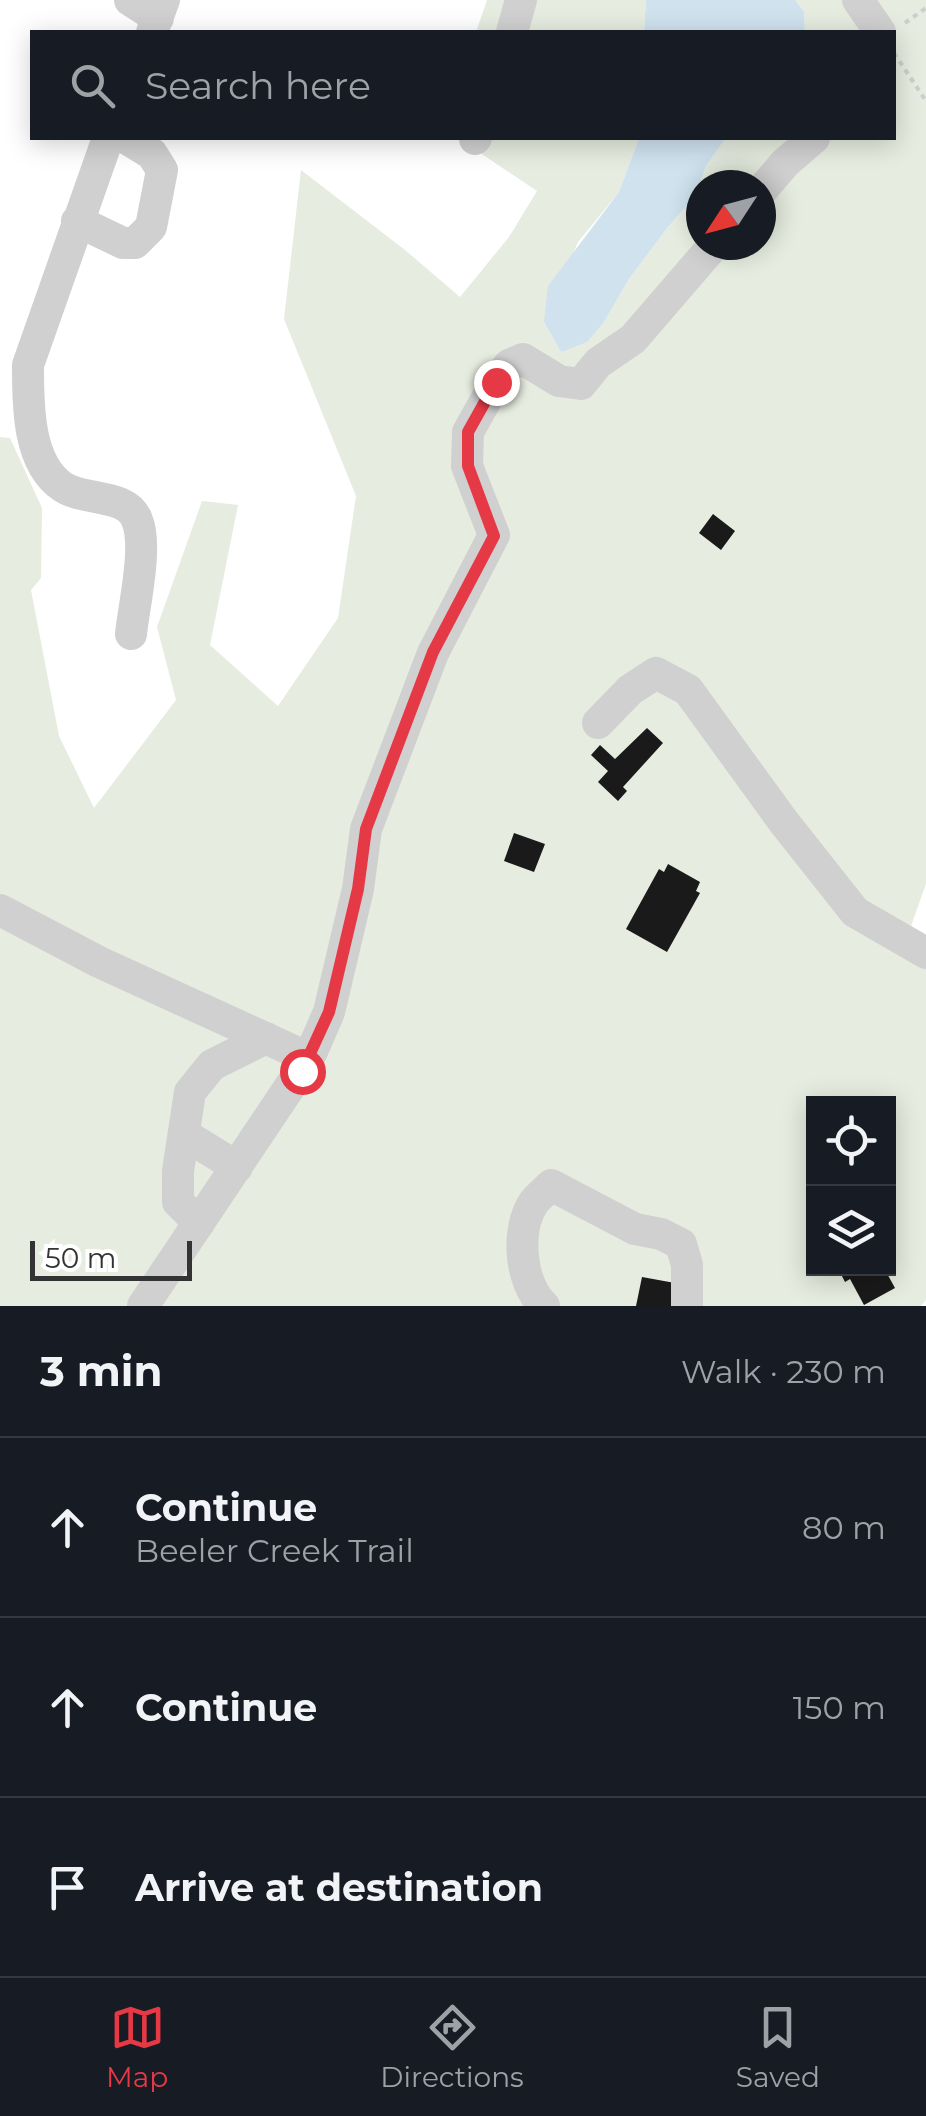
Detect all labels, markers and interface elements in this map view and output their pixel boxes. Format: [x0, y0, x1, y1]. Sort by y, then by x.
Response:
search box [30, 30, 896, 140]
icon: search [65, 58, 120, 113]
text: Search here [145, 62, 371, 109]
north arrow [686, 170, 776, 260]
route end [474, 360, 520, 406]
route start [280, 1049, 326, 1095]
map controls [806, 1096, 896, 1276]
button: locate [806, 1096, 896, 1186]
button: layers [806, 1186, 896, 1276]
scale bar [30, 1236, 192, 1280]
text: 50 m [45, 1241, 116, 1275]
text: 3 min [40, 1345, 162, 1397]
text: Walk · 230 m [681, 1352, 886, 1391]
text: Continue [135, 1484, 317, 1531]
icon: ahead [40, 1500, 95, 1555]
text: 80 m [802, 1508, 886, 1547]
text: Beeler Creek Trail [135, 1531, 414, 1570]
icon: ahead [40, 1680, 95, 1735]
text: Continue [135, 1684, 317, 1731]
text: 150 m [793, 1688, 886, 1727]
icon: arrive [40, 1860, 95, 1915]
text: Arrive at destination [135, 1864, 543, 1911]
tab: Map [106, 2000, 168, 2094]
tab: Directions [380, 2000, 524, 2094]
tab: Saved [736, 2000, 820, 2094]

